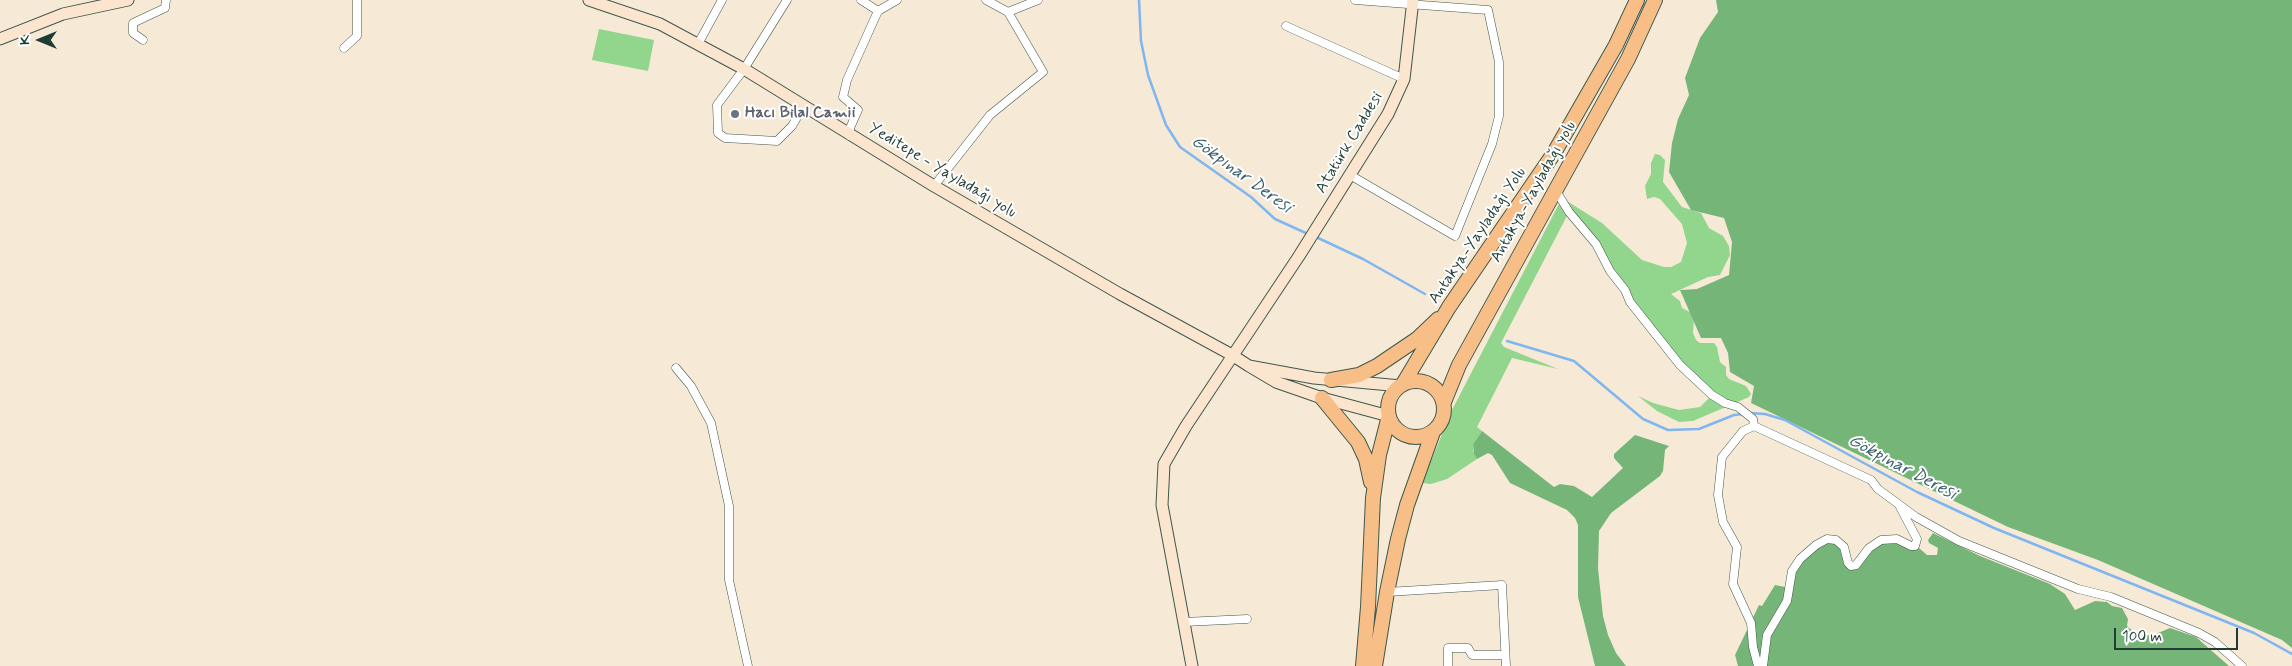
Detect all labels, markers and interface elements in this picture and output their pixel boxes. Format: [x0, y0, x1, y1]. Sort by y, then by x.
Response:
north arrow [15, 15, 65, 65]
text: K [16, 35, 34, 45]
street label: Atatürk Caddesi [1312, 89, 1388, 197]
place label: Hacı Bilal Camii [745, 104, 855, 124]
marker: Hacı Bilal Camii [729, 108, 741, 120]
street label: Antakya-Yayladağı yolu [1487, 118, 1581, 266]
street label: Yeditepe - Yayladağı yolu [865, 119, 1019, 223]
water label: Gökpınar Deresi [1186, 131, 1296, 219]
street label: Antakya-Yayladağı Yolu [1425, 164, 1531, 308]
water label: Gökpınar Deresi [1844, 430, 1960, 506]
scale bar [2117, 618, 2241, 650]
text: 100 m [2122, 627, 2162, 647]

